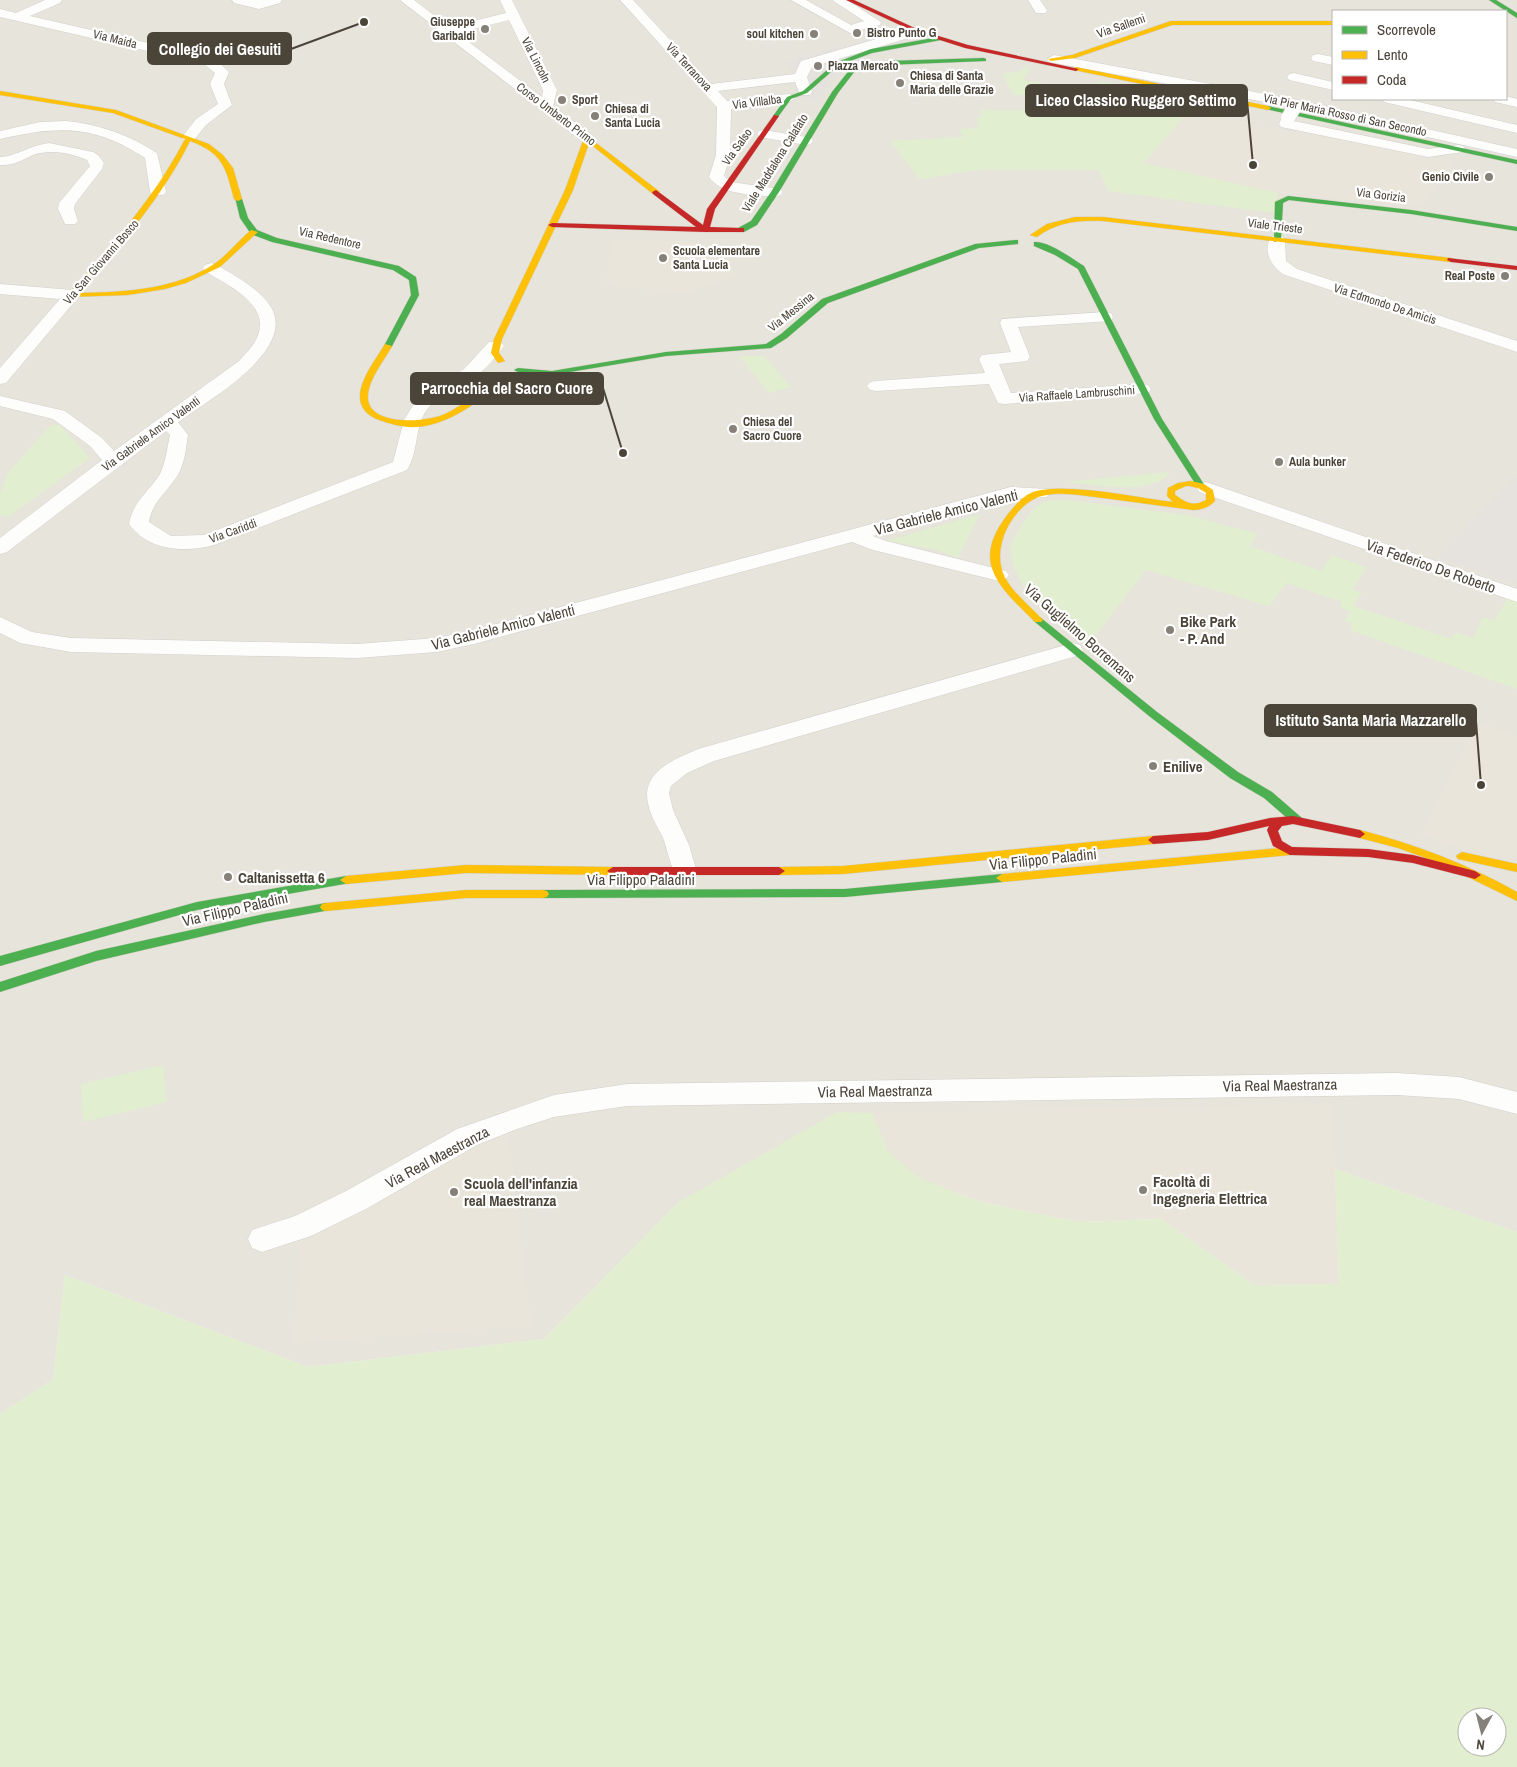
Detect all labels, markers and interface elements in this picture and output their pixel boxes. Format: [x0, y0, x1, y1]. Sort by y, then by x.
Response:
street label: Via Sallemi [1095, 10, 1147, 42]
legend [1332, 10, 1507, 100]
place label: Giuseppe Garibaldi [430, 14, 476, 44]
text: Scorrevole [1377, 19, 1436, 40]
marker: Giuseppe Garibaldi [479, 23, 491, 35]
place label: Bistro Punto G [867, 25, 937, 41]
street label: Via Maida [91, 26, 139, 52]
place label: soul kitchen [747, 26, 804, 42]
marker: Bistro Punto G [851, 27, 863, 39]
marker: soul kitchen [808, 28, 820, 40]
callout: Collegio dei Gesuiti [148, 33, 291, 64]
street label: Via Lincoln [518, 35, 554, 85]
text: Collegio dei Gesuiti [159, 38, 281, 60]
street label: Via Terranova [662, 39, 716, 95]
text: Lento [1377, 44, 1408, 65]
place label: Piazza Mercato [828, 58, 899, 74]
marker: Piazza Mercato [812, 60, 824, 72]
place label: Chiesa di Santa Maria delle Grazie [910, 68, 994, 98]
text: Coda [1377, 69, 1407, 90]
marker: Chiesa di Santa Maria delle Grazie [894, 77, 906, 89]
street label: Corso Umberto Primo [513, 79, 599, 149]
callout: Liceo Classico Ruggero Settimo [1026, 85, 1247, 116]
text: Liceo Classico Ruggero Settimo [1035, 89, 1237, 111]
street label: Via Pier Maria Rosso di San Secondo [1262, 90, 1428, 140]
street label: Via Villalba [731, 91, 783, 113]
place label: Sport [572, 92, 598, 108]
marker: Sport [556, 94, 568, 106]
place label: Chiesa di Santa Lucia [605, 101, 661, 131]
marker: Chiesa di Santa Lucia [589, 110, 601, 122]
street label: Viale Maddalena Calafato [738, 111, 812, 215]
street label: Via Salso [718, 125, 756, 169]
place label: Genio Civile [1422, 169, 1480, 185]
marker: Genio Civile [1483, 171, 1495, 183]
street label: Via Gorizia [1355, 184, 1407, 206]
street label: Viale Trieste [1247, 215, 1303, 237]
street label: Via San Giovanni Bosco [60, 216, 142, 308]
street label: Via Redentore [297, 223, 363, 253]
place label: Scuola elementare Santa Lucia [673, 243, 760, 273]
marker: Scuola elementare Santa Lucia [657, 252, 669, 264]
place label: Real Poste [1445, 268, 1496, 284]
marker: Real Poste [1499, 270, 1511, 282]
street label: Via Edmondo De Amicis [1332, 280, 1438, 328]
street label: Via Messina [765, 288, 818, 335]
callout: Parrocchia del Sacro Cuore [411, 373, 603, 404]
text: Parrocchia del Sacro Cuore [421, 377, 593, 399]
street label: Via Raffaele Lambruschini [1018, 382, 1136, 406]
street label: Via Gabriele Amico Valenti [99, 393, 203, 475]
place label: Chiesa del Sacro Cuore [743, 414, 802, 444]
marker: Chiesa del Sacro Cuore [727, 423, 739, 435]
place label: Aula bunker [1289, 454, 1346, 470]
marker: Aula bunker [1273, 456, 1285, 468]
street label: Via Gabriele Amico Valenti [872, 484, 1020, 540]
street label: Via Cariddi [207, 515, 259, 547]
street label: Via Federico De Roberto [1363, 534, 1499, 598]
street label: Via Guglielmo Borremans [1020, 579, 1140, 687]
street label: Via Gabriele Amico Valenti [429, 599, 577, 655]
place label: Bike Park - P. And [1180, 611, 1236, 649]
marker: Bike Park - P. And [1164, 624, 1176, 636]
callout: Istituto Santa Maria Mazzarello [1265, 705, 1476, 736]
text: Istituto Santa Maria Mazzarello [1275, 709, 1467, 731]
place label: Enilive [1163, 756, 1203, 777]
marker: Enilive [1147, 760, 1159, 772]
street label: Via Filippo Paladini [988, 843, 1098, 875]
place label: Caltanissetta 6 [238, 867, 325, 888]
street label: Via Filippo Paladini [587, 869, 695, 890]
marker: Caltanissetta 6 [222, 871, 234, 883]
street label: Via Filippo Paladini [180, 887, 290, 931]
street label: Via Real Maestranza [1222, 1073, 1338, 1096]
street label: Via Real Maestranza [817, 1079, 933, 1102]
street label: Via Real Maestranza [381, 1121, 493, 1193]
place label: Facoltà di Ingegneria Elettrica [1153, 1171, 1267, 1209]
place label: Scuola dell'infanzia real Maestranza [464, 1173, 578, 1211]
marker: Facoltà di Ingegneria Elettrica [1137, 1184, 1149, 1196]
marker: Scuola dell'infanzia real Maestranza [448, 1186, 460, 1198]
north arrow [1457, 1707, 1507, 1757]
text: N [1475, 1735, 1486, 1754]

